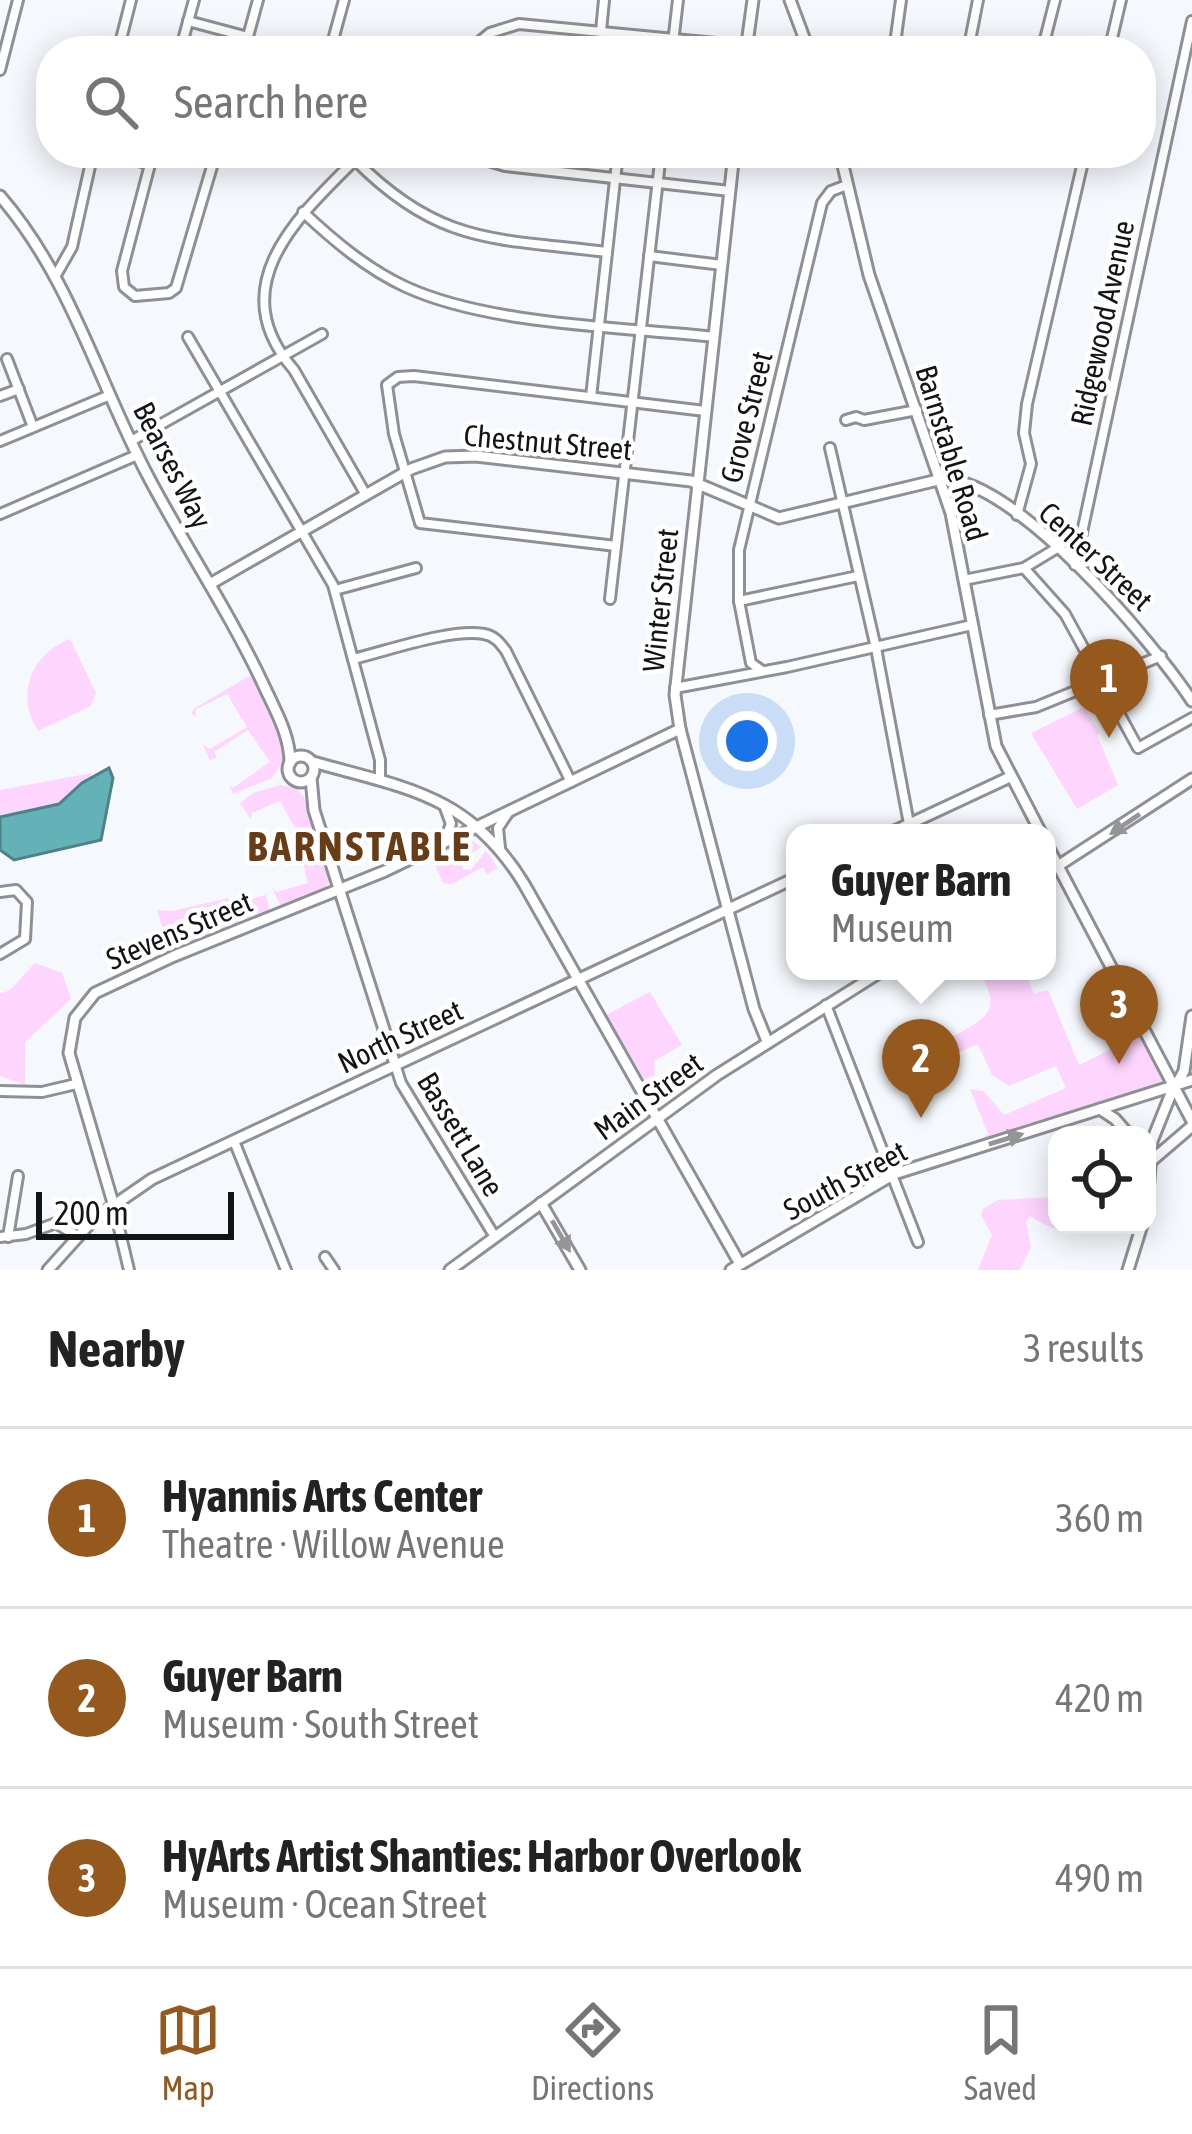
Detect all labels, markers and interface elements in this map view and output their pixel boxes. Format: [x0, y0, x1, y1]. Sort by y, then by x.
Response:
search box [36, 36, 1156, 168]
icon: search [78, 69, 144, 135]
text: Search here [174, 76, 368, 128]
street label: Ridgewood Avenue [1064, 217, 1140, 429]
street label: Grove Street [713, 348, 779, 486]
street label: Barnstable Road [909, 361, 995, 545]
street label: Bearses Way [127, 396, 219, 534]
street label: Chestnut Street [463, 418, 633, 466]
street label: Center Street [1032, 495, 1160, 617]
street label: Winter Street [636, 527, 684, 673]
pin: 1 [1070, 639, 1148, 738]
your location [717, 711, 777, 771]
one-way arrow [1109, 812, 1142, 835]
district label: BARNSTABLE [247, 822, 473, 870]
popup [786, 824, 1056, 980]
text: Guyer Barn [831, 854, 1011, 906]
street label: Stevens Street [101, 884, 257, 976]
text: Museum [831, 906, 954, 950]
pin: 3 [1080, 965, 1158, 1064]
street label: North Street [332, 992, 468, 1080]
pin: 2 [882, 1019, 960, 1118]
street label: Main Street [587, 1045, 709, 1147]
street label: Bassett Lane [411, 1066, 511, 1202]
map controls [1048, 1126, 1156, 1234]
button: locate [1048, 1126, 1156, 1234]
one-way arrow [988, 1128, 1025, 1147]
street label: South Street [778, 1133, 912, 1227]
scale bar [36, 1186, 234, 1239]
text: 200 m [54, 1194, 129, 1232]
one-way arrow [549, 1220, 570, 1253]
text: Nearby [48, 1319, 185, 1378]
text: 3 results [1023, 1326, 1144, 1370]
text: Hyannis Arts Center [162, 1470, 482, 1522]
text: 1 [78, 1496, 96, 1540]
text: 360 m [1056, 1496, 1144, 1540]
text: Theatre · Willow Avenue [162, 1522, 505, 1566]
text: Guyer Barn [162, 1650, 343, 1702]
text: 2 [78, 1676, 96, 1720]
text: 420 m [1056, 1676, 1144, 1720]
text: Museum · South Street [162, 1702, 479, 1746]
text: HyArts Artist Shanties: Harbor Overlook [162, 1830, 801, 1882]
text: 3 [78, 1856, 96, 1900]
text: 490 m [1056, 1856, 1144, 1900]
text: Museum · Ocean Street [162, 1882, 487, 1926]
tab: Map [155, 1997, 221, 2107]
tab: Directions [531, 1997, 654, 2107]
tab: Saved [964, 1997, 1037, 2107]

